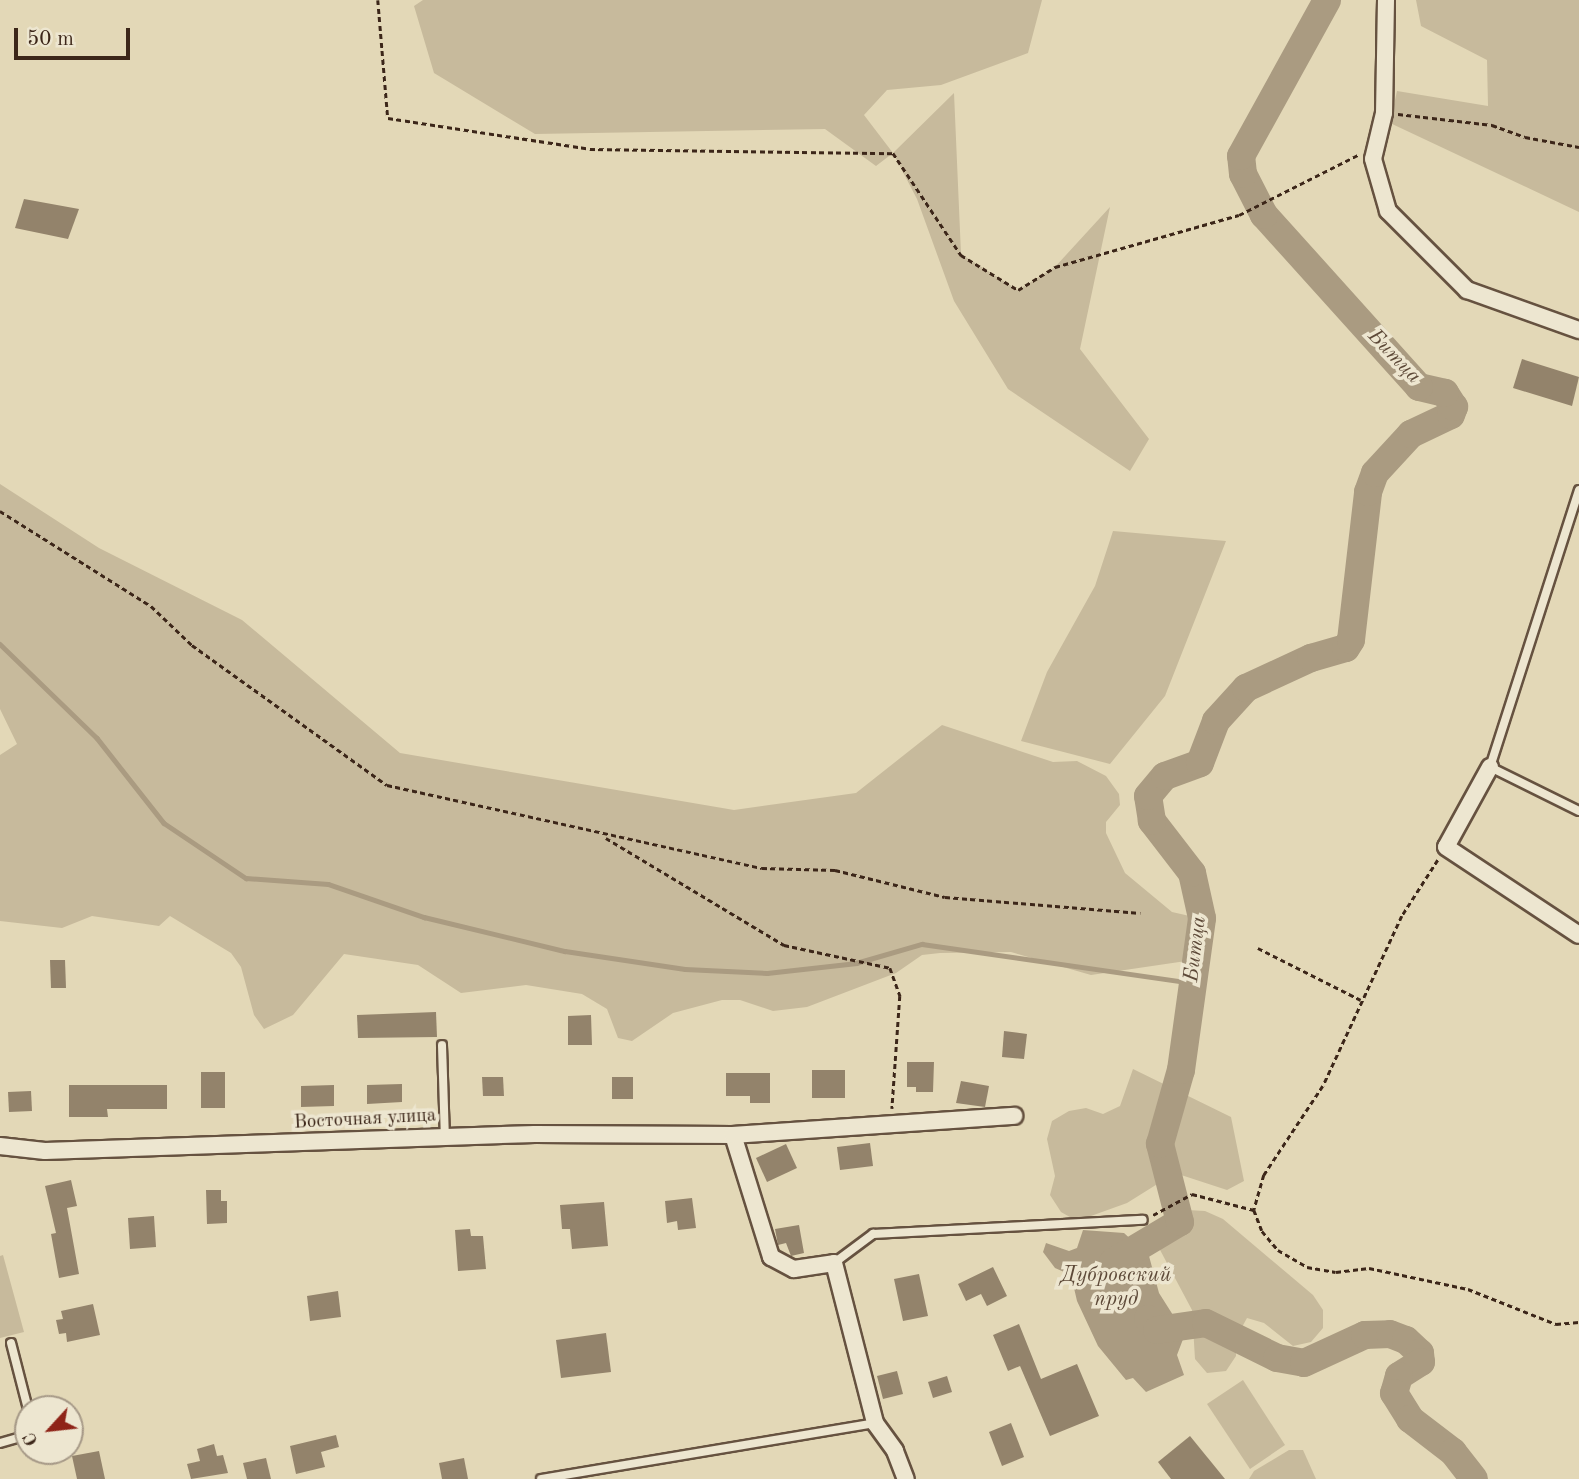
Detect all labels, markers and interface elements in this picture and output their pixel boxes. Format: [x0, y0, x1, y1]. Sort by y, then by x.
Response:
scale bar [18, 14, 133, 58]
text: 50 m [27, 29, 74, 50]
water label: Битца [1362, 325, 1426, 389]
water label: Битца [1179, 915, 1213, 983]
street label: Восточная улица [293, 1105, 437, 1135]
water label: Дубровский пруд [1061, 1263, 1171, 1313]
north arrow [14, 1395, 84, 1465]
text: С [20, 1429, 43, 1449]

